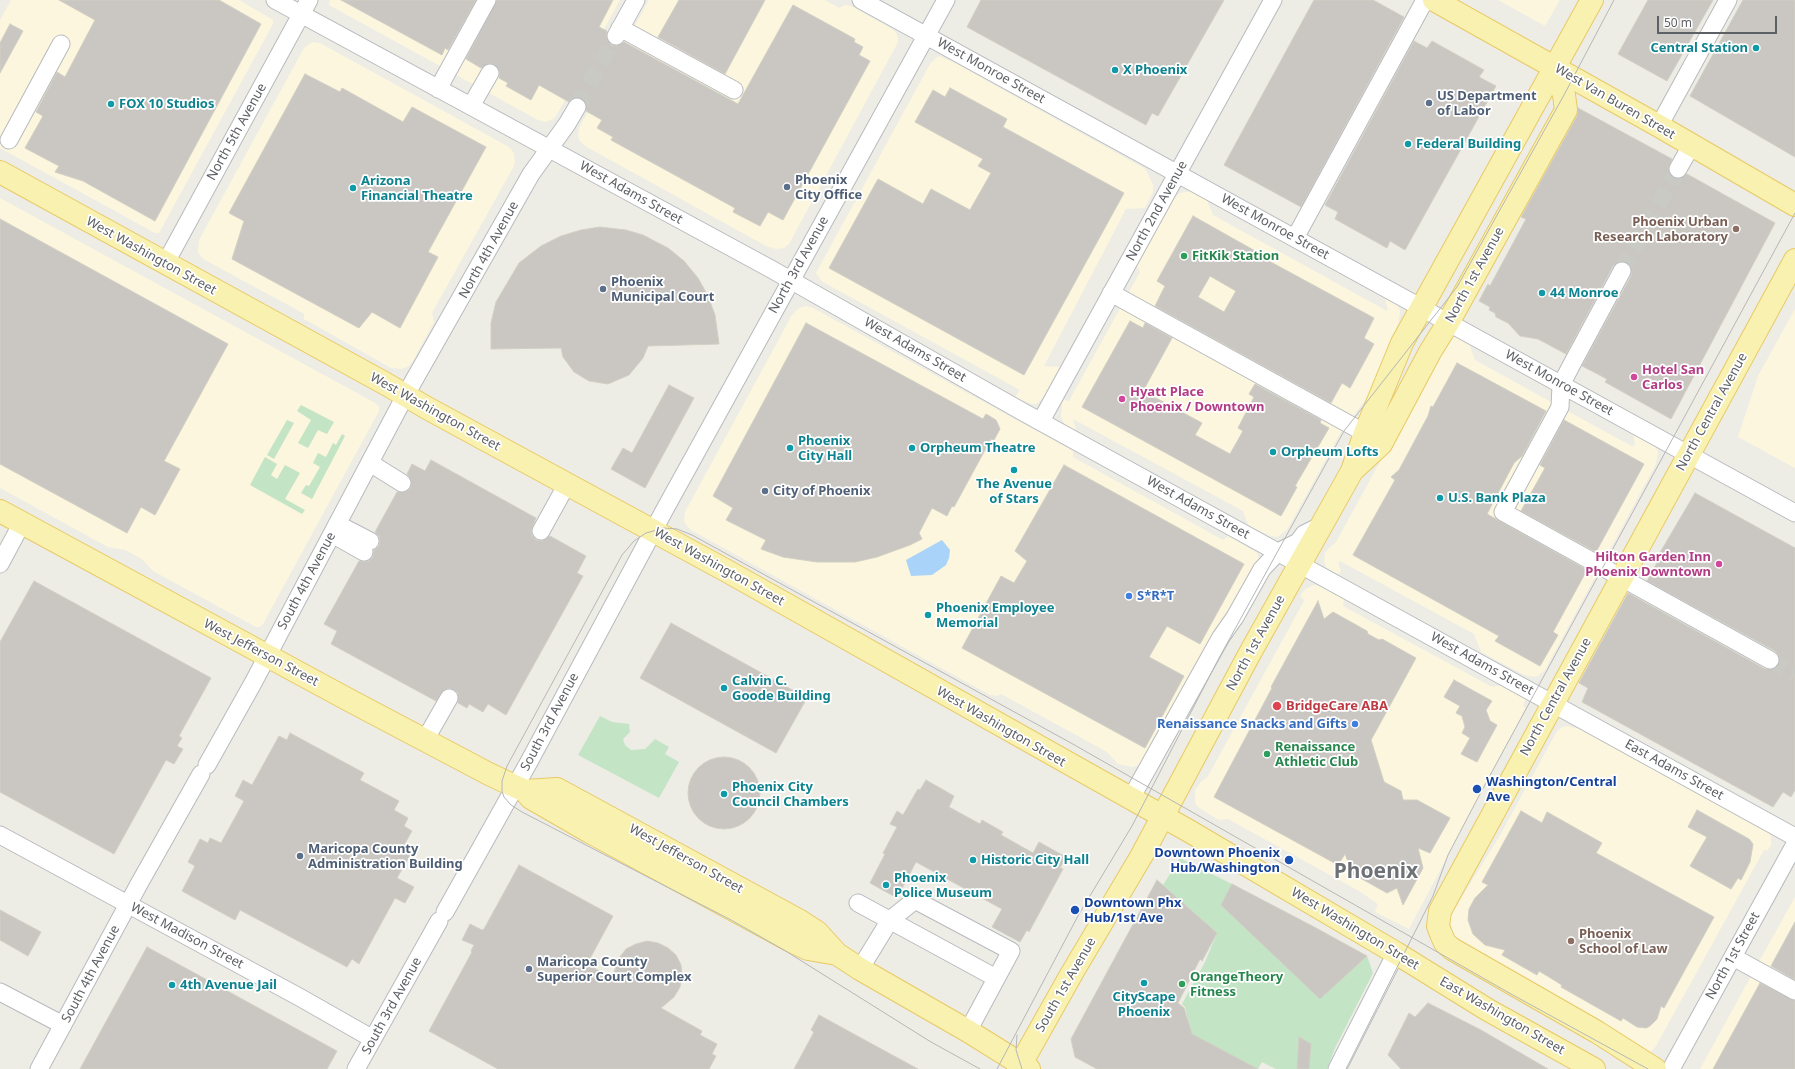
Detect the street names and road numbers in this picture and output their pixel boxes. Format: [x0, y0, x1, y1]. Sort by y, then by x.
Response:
street label: West Monroe Street [934, 35, 1048, 107]
street label: West Van Buren Street [1552, 61, 1678, 143]
street label: North 5th Avenue [204, 81, 270, 183]
street label: West Adams Street [577, 158, 685, 228]
street label: North 2nd Avenue [1123, 158, 1191, 264]
street label: West Monroe Street [1218, 191, 1332, 263]
street label: North 4th Avenue [456, 199, 522, 301]
street label: West Washington Street [83, 214, 219, 298]
street label: North 3rd Avenue [766, 214, 832, 316]
street label: North 1st Avenue [1442, 225, 1508, 325]
street label: West Adams Street [861, 314, 969, 386]
street label: West Monroe Street [1502, 347, 1616, 419]
street label: North Central Avenue [1673, 350, 1751, 474]
street label: West Washington Street [367, 370, 503, 454]
street label: West Adams Street [1144, 473, 1252, 543]
street label: West Washington Street [651, 525, 787, 609]
street label: South 4th Avenue [275, 530, 339, 632]
street label: North 1st Avenue [1223, 593, 1289, 693]
street label: West Jefferson Street [201, 616, 321, 690]
street label: West Adams Street [1428, 629, 1536, 699]
street label: North Central Avenue [1517, 635, 1595, 759]
street label: South 3rd Avenue [518, 670, 582, 774]
street label: West Washington Street [934, 684, 1068, 770]
street label: East Adams Street [1622, 736, 1726, 804]
street label: West Jefferson Street [626, 821, 746, 897]
street label: West Washington Street [1288, 885, 1422, 973]
street label: West Madison Street [128, 900, 246, 972]
street label: North 1st Street [1703, 910, 1763, 1002]
street label: South 4th Avenue [59, 923, 123, 1025]
street label: South 1st Avenue [1033, 935, 1099, 1035]
street label: South 3rd Avenue [359, 955, 425, 1057]
street label: East Washington Street [1437, 974, 1567, 1058]

